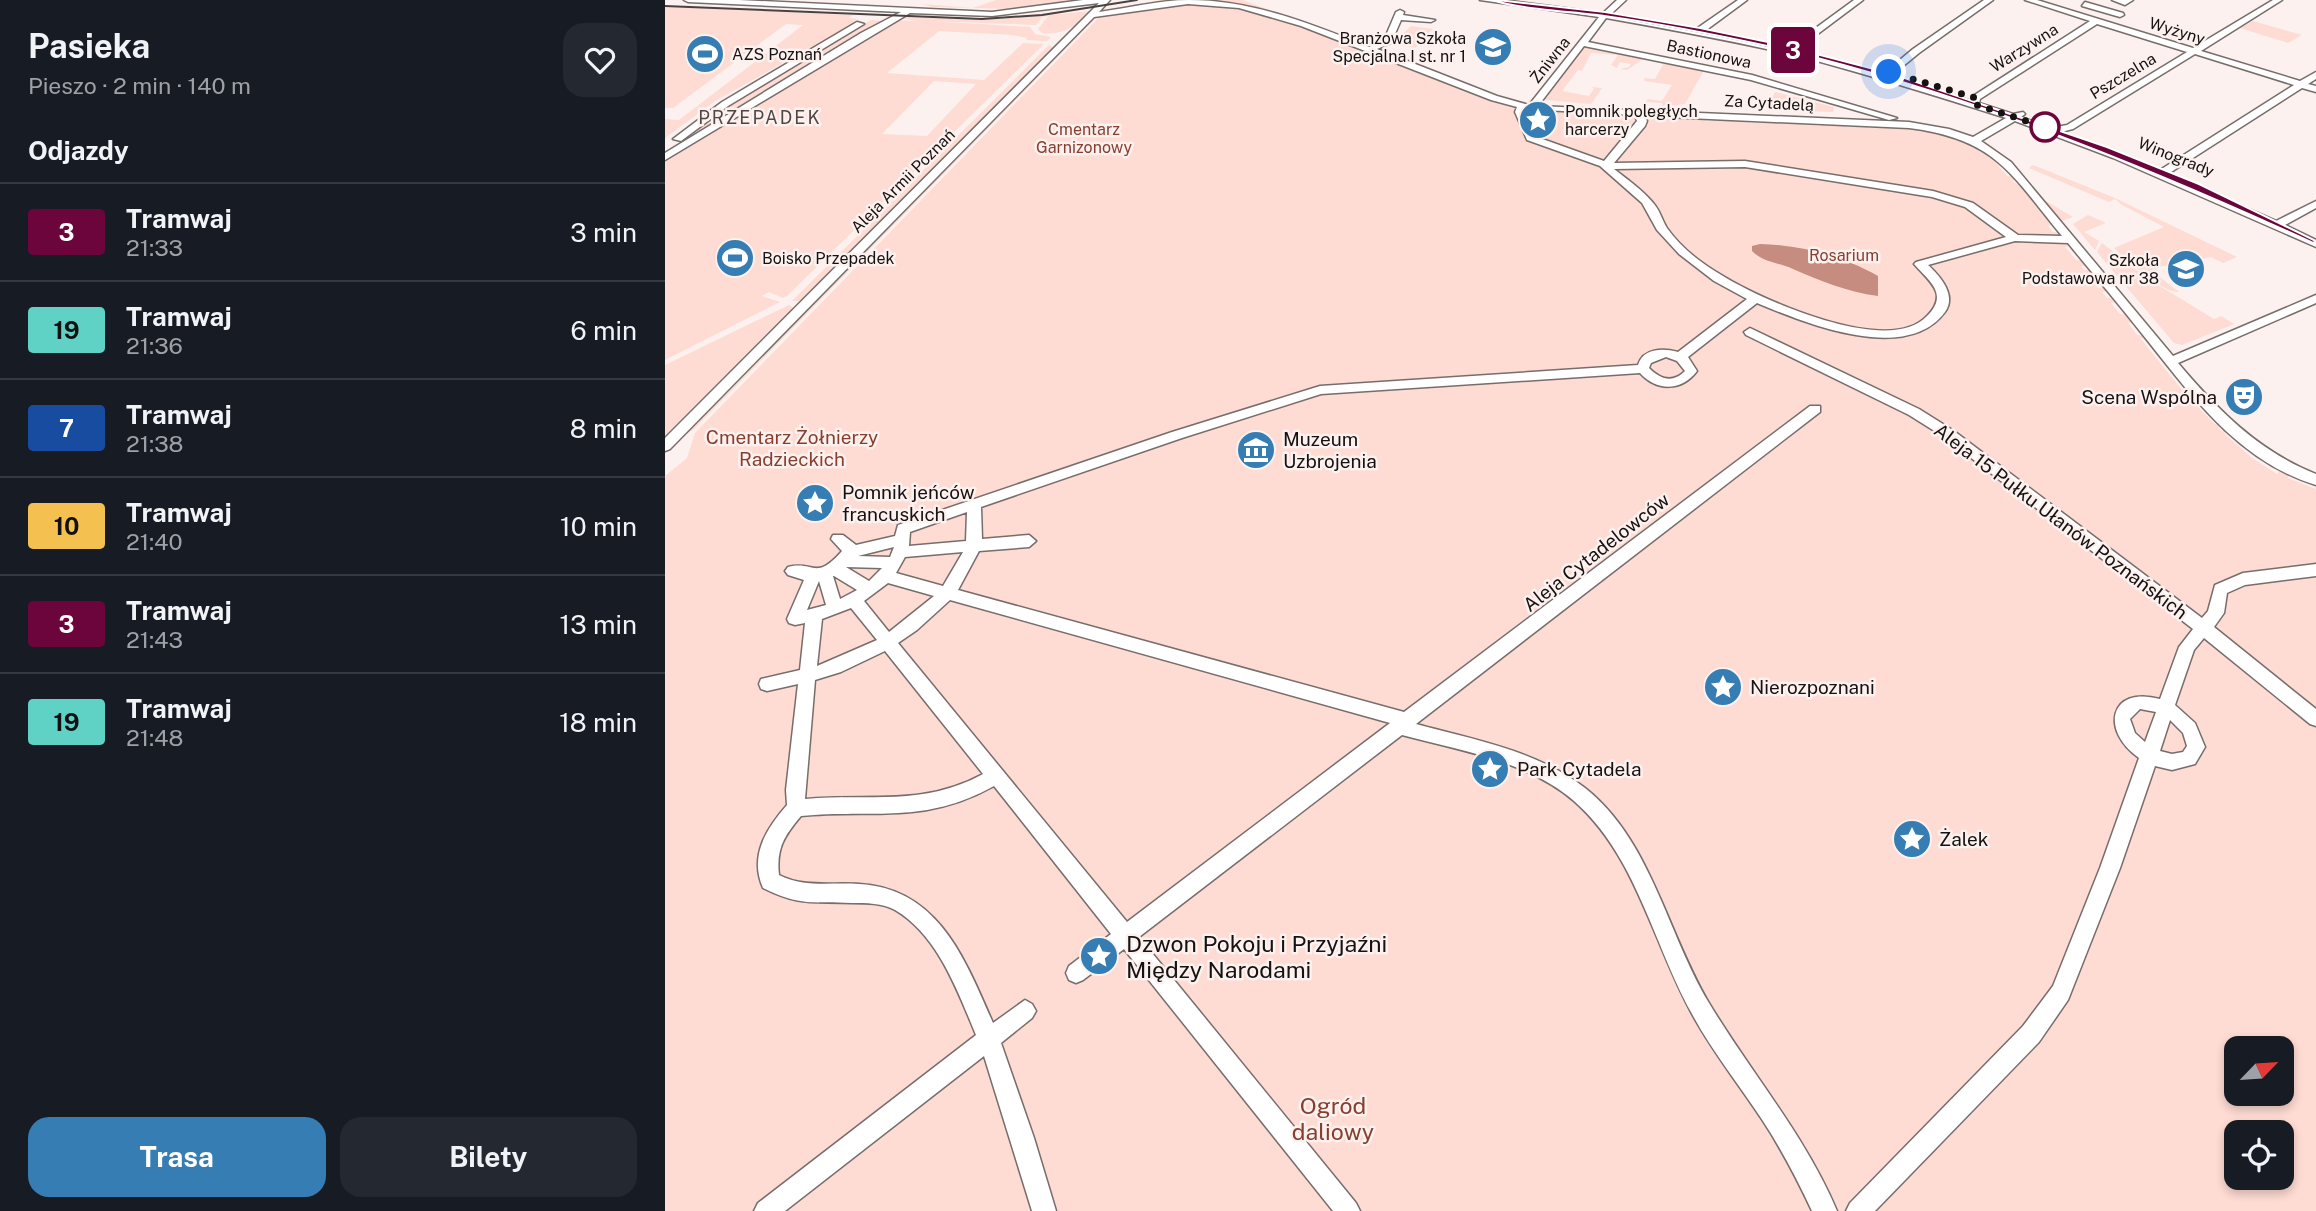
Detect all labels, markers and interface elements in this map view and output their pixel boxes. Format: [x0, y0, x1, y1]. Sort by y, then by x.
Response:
street label: Wyżyny [2147, 14, 2208, 49]
street label: Warzywna [1986, 20, 2062, 76]
button: heart [563, 23, 637, 97]
school or university icon: Branżowa Szkoła Specjalna I st. nr 1 [1472, 26, 1514, 68]
text: Pasieka [28, 27, 150, 65]
line badge: 3 [1770, 27, 1816, 73]
place label: Branżowa Szkoła Specjalna I st. nr 1 [1332, 29, 1466, 66]
street label: Żniwna [1525, 32, 1574, 87]
sports icon: AZS Poznań [684, 33, 726, 75]
street label: Bastionowa [1665, 36, 1753, 72]
text: 3 [1785, 36, 1801, 64]
place label: AZS Poznań [732, 45, 822, 64]
street label: Pszczelna [2087, 49, 2159, 103]
your location [1871, 54, 1906, 89]
text: Pieszo · 2 min · 140 m [28, 72, 251, 99]
street label: Za Cytadelą [1724, 91, 1815, 115]
place icon: Pomnik poległych harcerzy [1517, 99, 1559, 141]
place label: Pomnik poległych harcerzy [1565, 102, 1698, 139]
district label: PRZEPADEK [698, 107, 822, 128]
unlabelled marker [2030, 112, 2060, 142]
park label: Cmentarz Garnizonowy [1036, 120, 1132, 157]
street label: Aleja Armii Poznań [847, 125, 959, 237]
street label: Winogrady [2135, 133, 2217, 181]
text: Odjazdy [28, 135, 129, 166]
text: Tramwaj [126, 203, 232, 234]
text: 3 min [570, 217, 637, 248]
text: 3 [59, 218, 74, 246]
text: 21:33 [126, 234, 183, 261]
sports icon: Boisko Przepadek [714, 237, 756, 279]
park label: Rosarium [1809, 246, 1879, 265]
school or university icon: Szkoła Podstawowa nr 38 [2165, 248, 2207, 290]
place label: Boisko Przepadek [762, 249, 894, 268]
place label: Szkoła Podstawowa nr 38 [2022, 251, 2159, 288]
text: Tramwaj [126, 301, 232, 332]
text: 6 min [570, 315, 637, 346]
text: 19 [53, 316, 80, 344]
text: 21:36 [126, 332, 183, 359]
theatre icon: Scena Wspólna [2223, 376, 2265, 418]
place label: Scena Wspólna [2081, 386, 2217, 408]
text: Tramwaj [126, 399, 232, 430]
text: 8 min [570, 413, 637, 444]
text: 7 [59, 414, 74, 442]
street label: Aleja 15 Pułku Ułanów Poznańskich [1930, 419, 2192, 623]
park label: Cmentarz Żołnierzy Radzieckich [706, 426, 878, 470]
place label: Muzeum Uzbrojenia [1283, 428, 1377, 472]
museum icon: Muzeum Uzbrojenia [1235, 429, 1277, 471]
text: 21:38 [126, 430, 184, 457]
place label: Pomnik jeńców francuskich [842, 481, 975, 525]
place icon: Pomnik jeńców francuskich [794, 482, 836, 524]
street label: Aleja Cytadelowców [1519, 488, 1673, 616]
text: Tramwaj [126, 497, 232, 528]
text: 10 min [560, 511, 637, 542]
text: 10 [54, 512, 79, 540]
text: 21:40 [126, 528, 183, 555]
text: Tramwaj [126, 595, 232, 626]
text: 13 min [560, 609, 637, 640]
text: 3 [59, 610, 74, 638]
text: 21:43 [126, 626, 183, 653]
place icon: Nierozpoznani [1702, 666, 1744, 708]
place label: Nierozpoznani [1750, 676, 1875, 698]
text: Tramwaj [126, 693, 232, 724]
text: 18 min [559, 707, 637, 738]
text: 19 [53, 708, 80, 736]
text: 21:48 [126, 724, 183, 751]
place icon: Park Cytadela [1469, 748, 1511, 790]
place label: Park Cytadela [1517, 758, 1642, 780]
place icon: Żalek [1891, 818, 1933, 860]
place label: Żalek [1939, 828, 1989, 850]
place label: Dzwon Pokoju i Przyjaźni Między Narodami [1126, 930, 1387, 983]
place icon: Dzwon Pokoju i Przyjaźni Między Narodami [1078, 935, 1120, 977]
north arrow [2224, 1036, 2294, 1106]
map controls [2224, 1036, 2294, 1190]
park label: Ogród daliowy [1292, 1092, 1374, 1145]
button: Trasa [28, 1117, 326, 1197]
button: Bilety [340, 1117, 637, 1197]
button: locate [2224, 1120, 2294, 1190]

